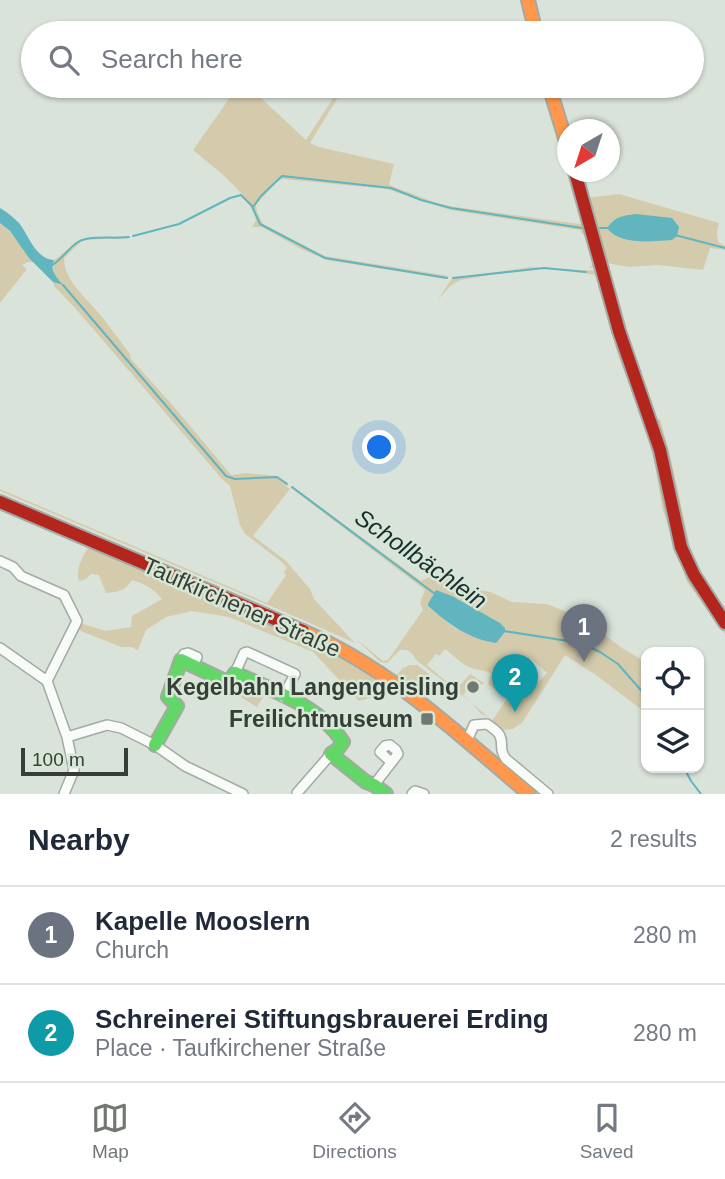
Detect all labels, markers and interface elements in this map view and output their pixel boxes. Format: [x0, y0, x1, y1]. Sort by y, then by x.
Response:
search box [21, 21, 704, 98]
icon: search [45, 41, 83, 79]
text: Search here [101, 44, 243, 74]
north arrow [557, 119, 620, 182]
your location [362, 430, 396, 464]
water label: Schollbächlein [350, 503, 492, 614]
street label: Taufkirchener Straße [139, 552, 345, 662]
pin: 1 [561, 604, 607, 662]
map controls [641, 647, 704, 773]
button: locate [641, 647, 704, 710]
pin: 2 [492, 654, 538, 712]
place label: Kegelbahn Langengeisling [166, 674, 459, 700]
marker: Kegelbahn Langengeisling [465, 679, 481, 695]
place label: Freilichtmuseum [229, 706, 413, 732]
button: layers [641, 710, 704, 773]
marker: Freilichtmuseum [419, 711, 435, 727]
scale bar [21, 745, 128, 777]
text: 100 m [32, 749, 85, 770]
text: Nearby [28, 823, 130, 856]
text: 2 results [610, 826, 697, 852]
text: Kapelle Mooslern [95, 906, 310, 936]
text: 1 [45, 922, 57, 948]
text: 280 m [633, 922, 697, 948]
text: Church [95, 937, 169, 963]
text: Schreinerei Stiftungsbrauerei Erding [95, 1004, 549, 1034]
text: 2 [45, 1020, 57, 1046]
text: 280 m [633, 1020, 697, 1046]
text: Place · Taufkirchener Straße [95, 1035, 386, 1061]
tab: Map [91, 1099, 129, 1163]
tab: Directions [312, 1099, 397, 1163]
tab: Saved [580, 1099, 634, 1163]

